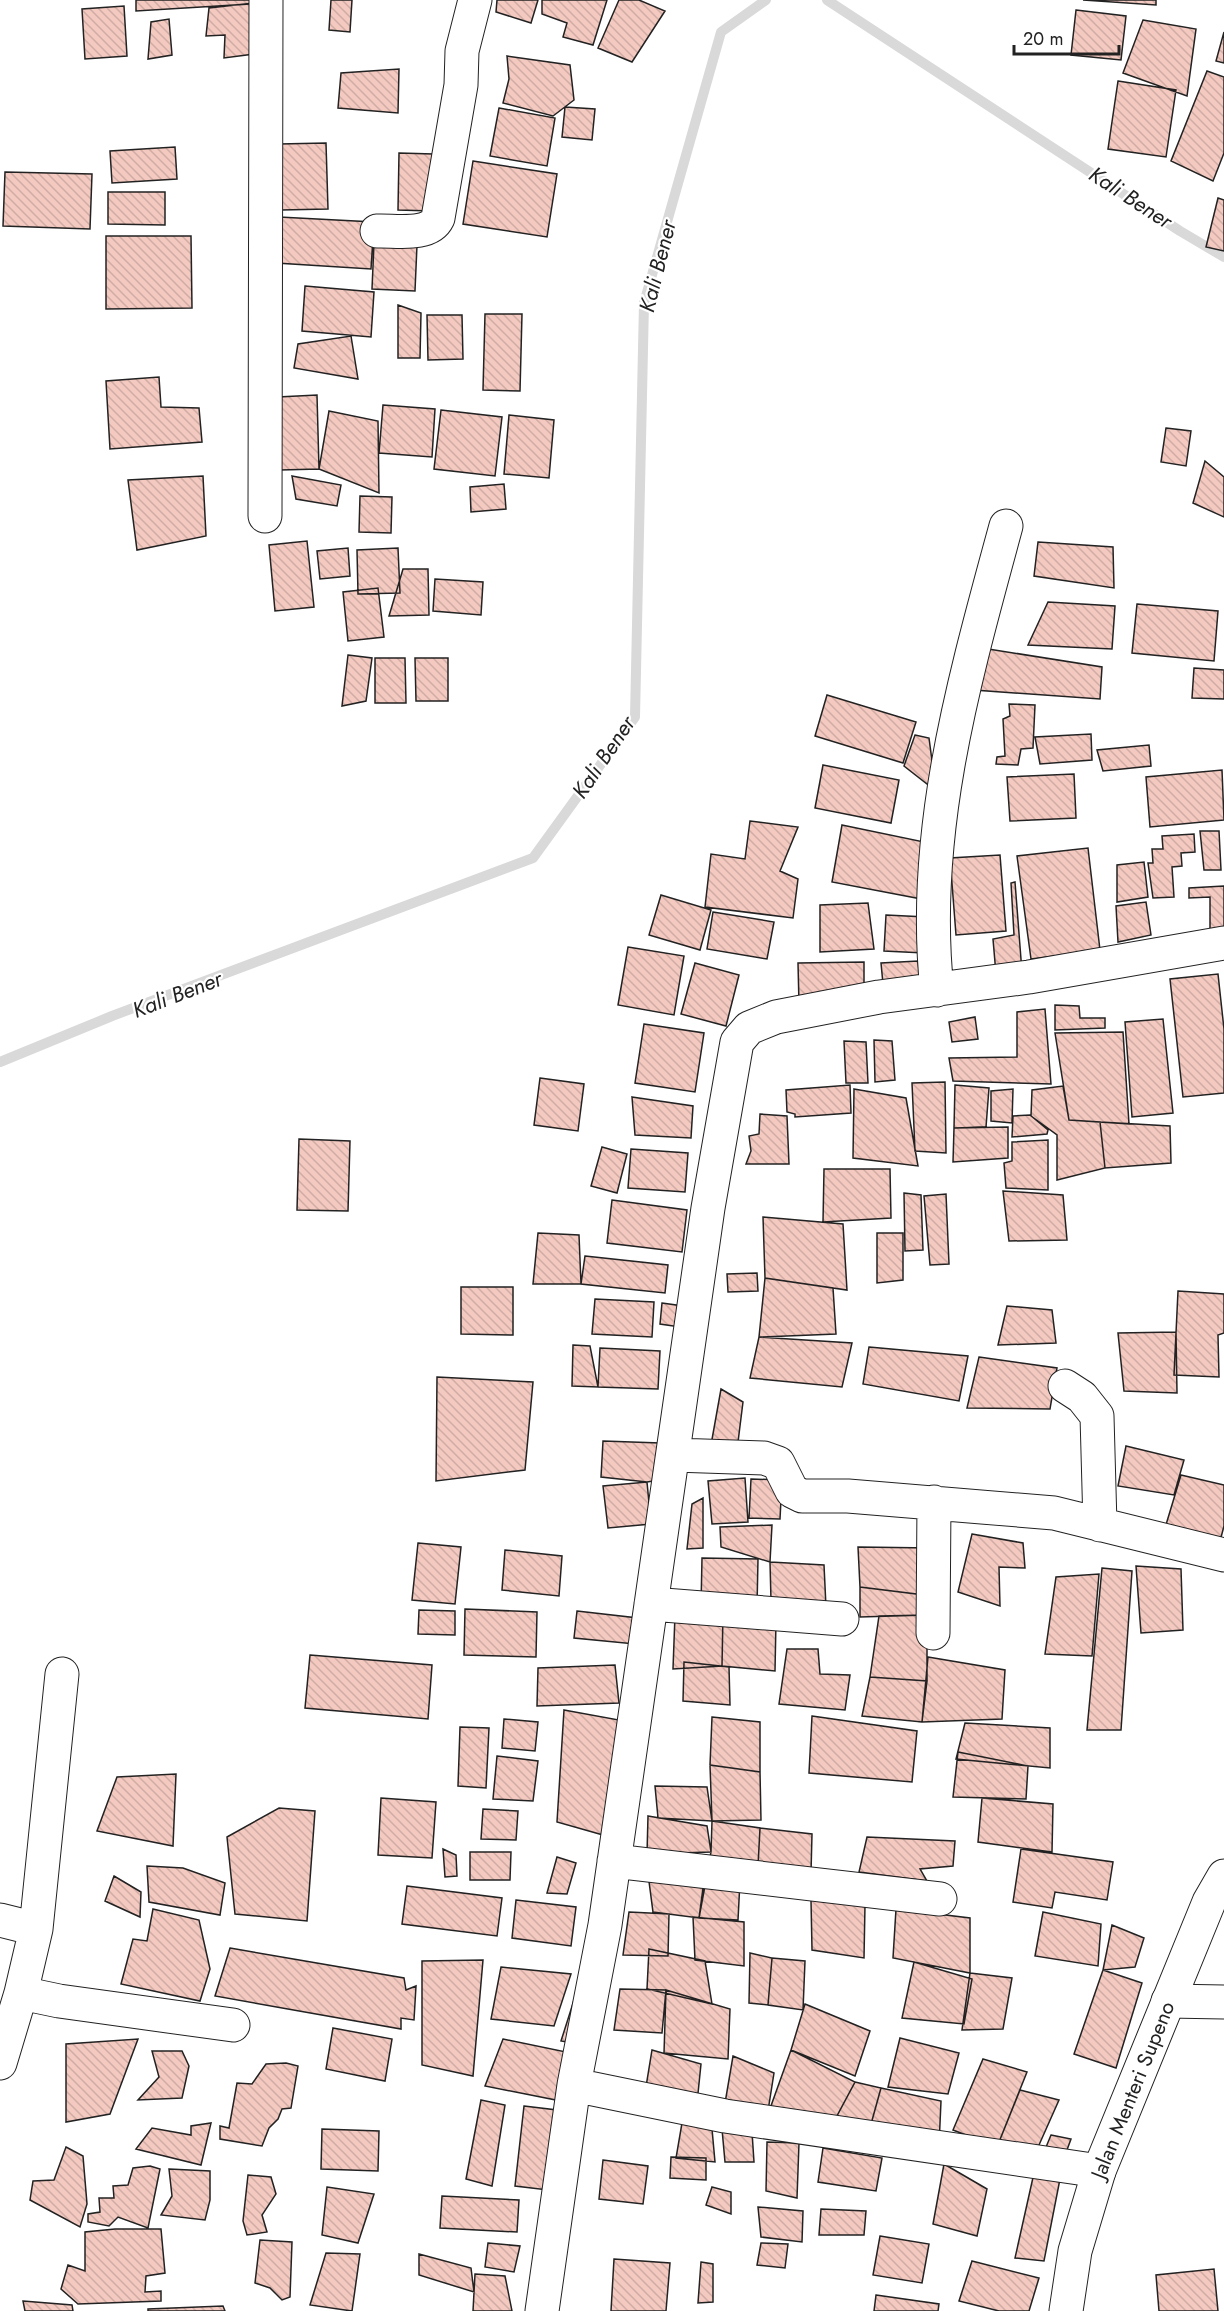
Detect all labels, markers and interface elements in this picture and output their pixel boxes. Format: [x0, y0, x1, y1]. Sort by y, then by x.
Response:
scale bar [1014, 18, 1119, 56]
text: 20 m [1023, 26, 1063, 52]
water label: Kali Bener [1083, 158, 1180, 237]
water label: Kali Bener [630, 215, 684, 315]
water label: Kali Bener [564, 708, 643, 805]
water label: Kali Bener [128, 962, 228, 1026]
street label: Jalan Menteri Supeno [1083, 1997, 1182, 2186]

